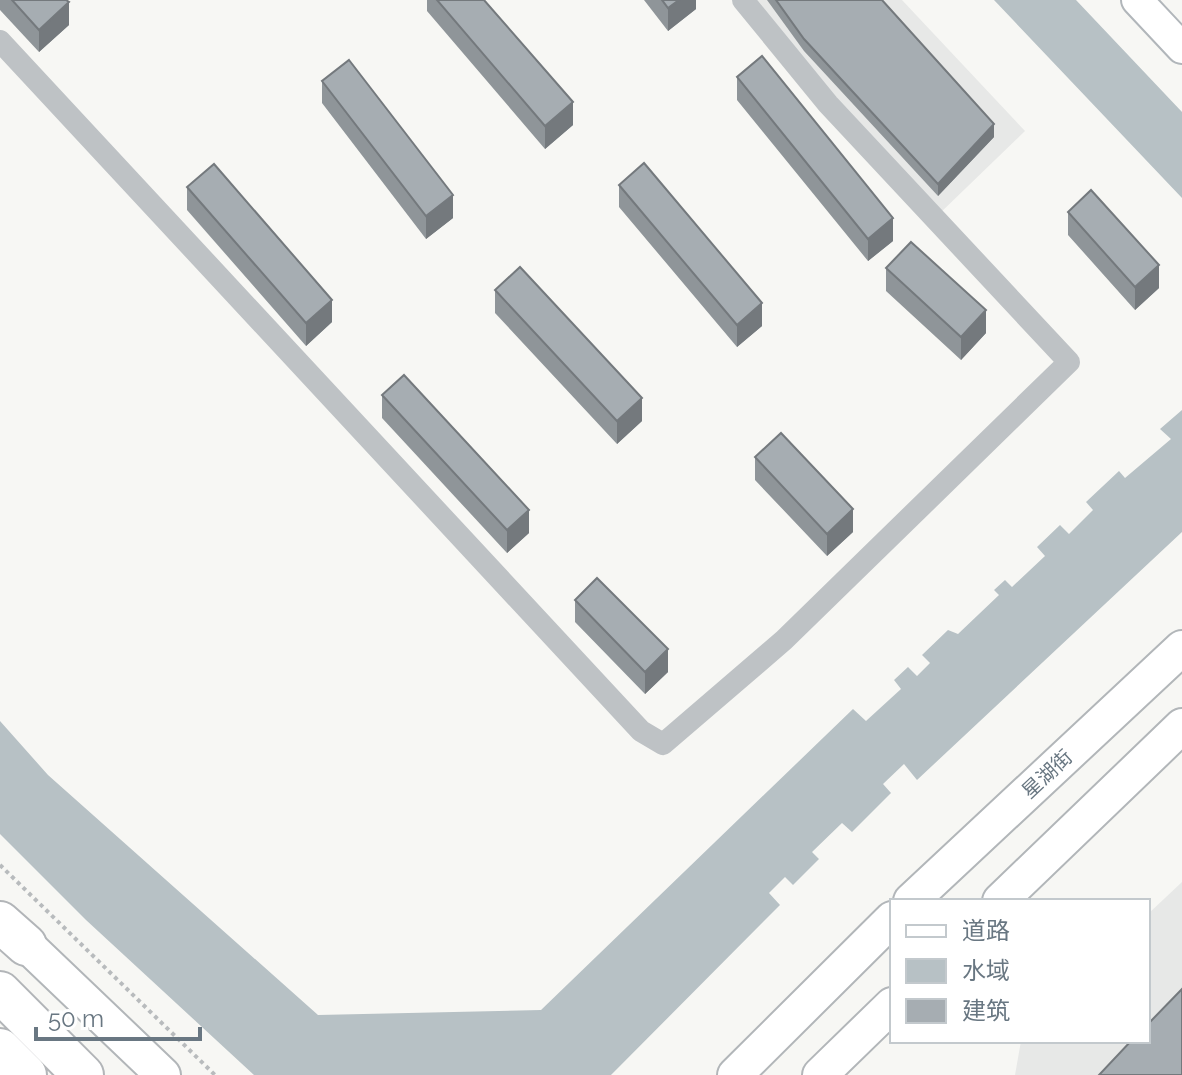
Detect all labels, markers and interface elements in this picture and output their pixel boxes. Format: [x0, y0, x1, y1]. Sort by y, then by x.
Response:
street label: 星湖街 [1017, 745, 1077, 803]
legend [890, 899, 1150, 1043]
text: 道路 [962, 916, 1010, 945]
text: 水域 [962, 956, 1010, 985]
scale bar [36, 991, 200, 1041]
text: 建筑 [962, 996, 1010, 1025]
text: 50 m [48, 1004, 104, 1033]

